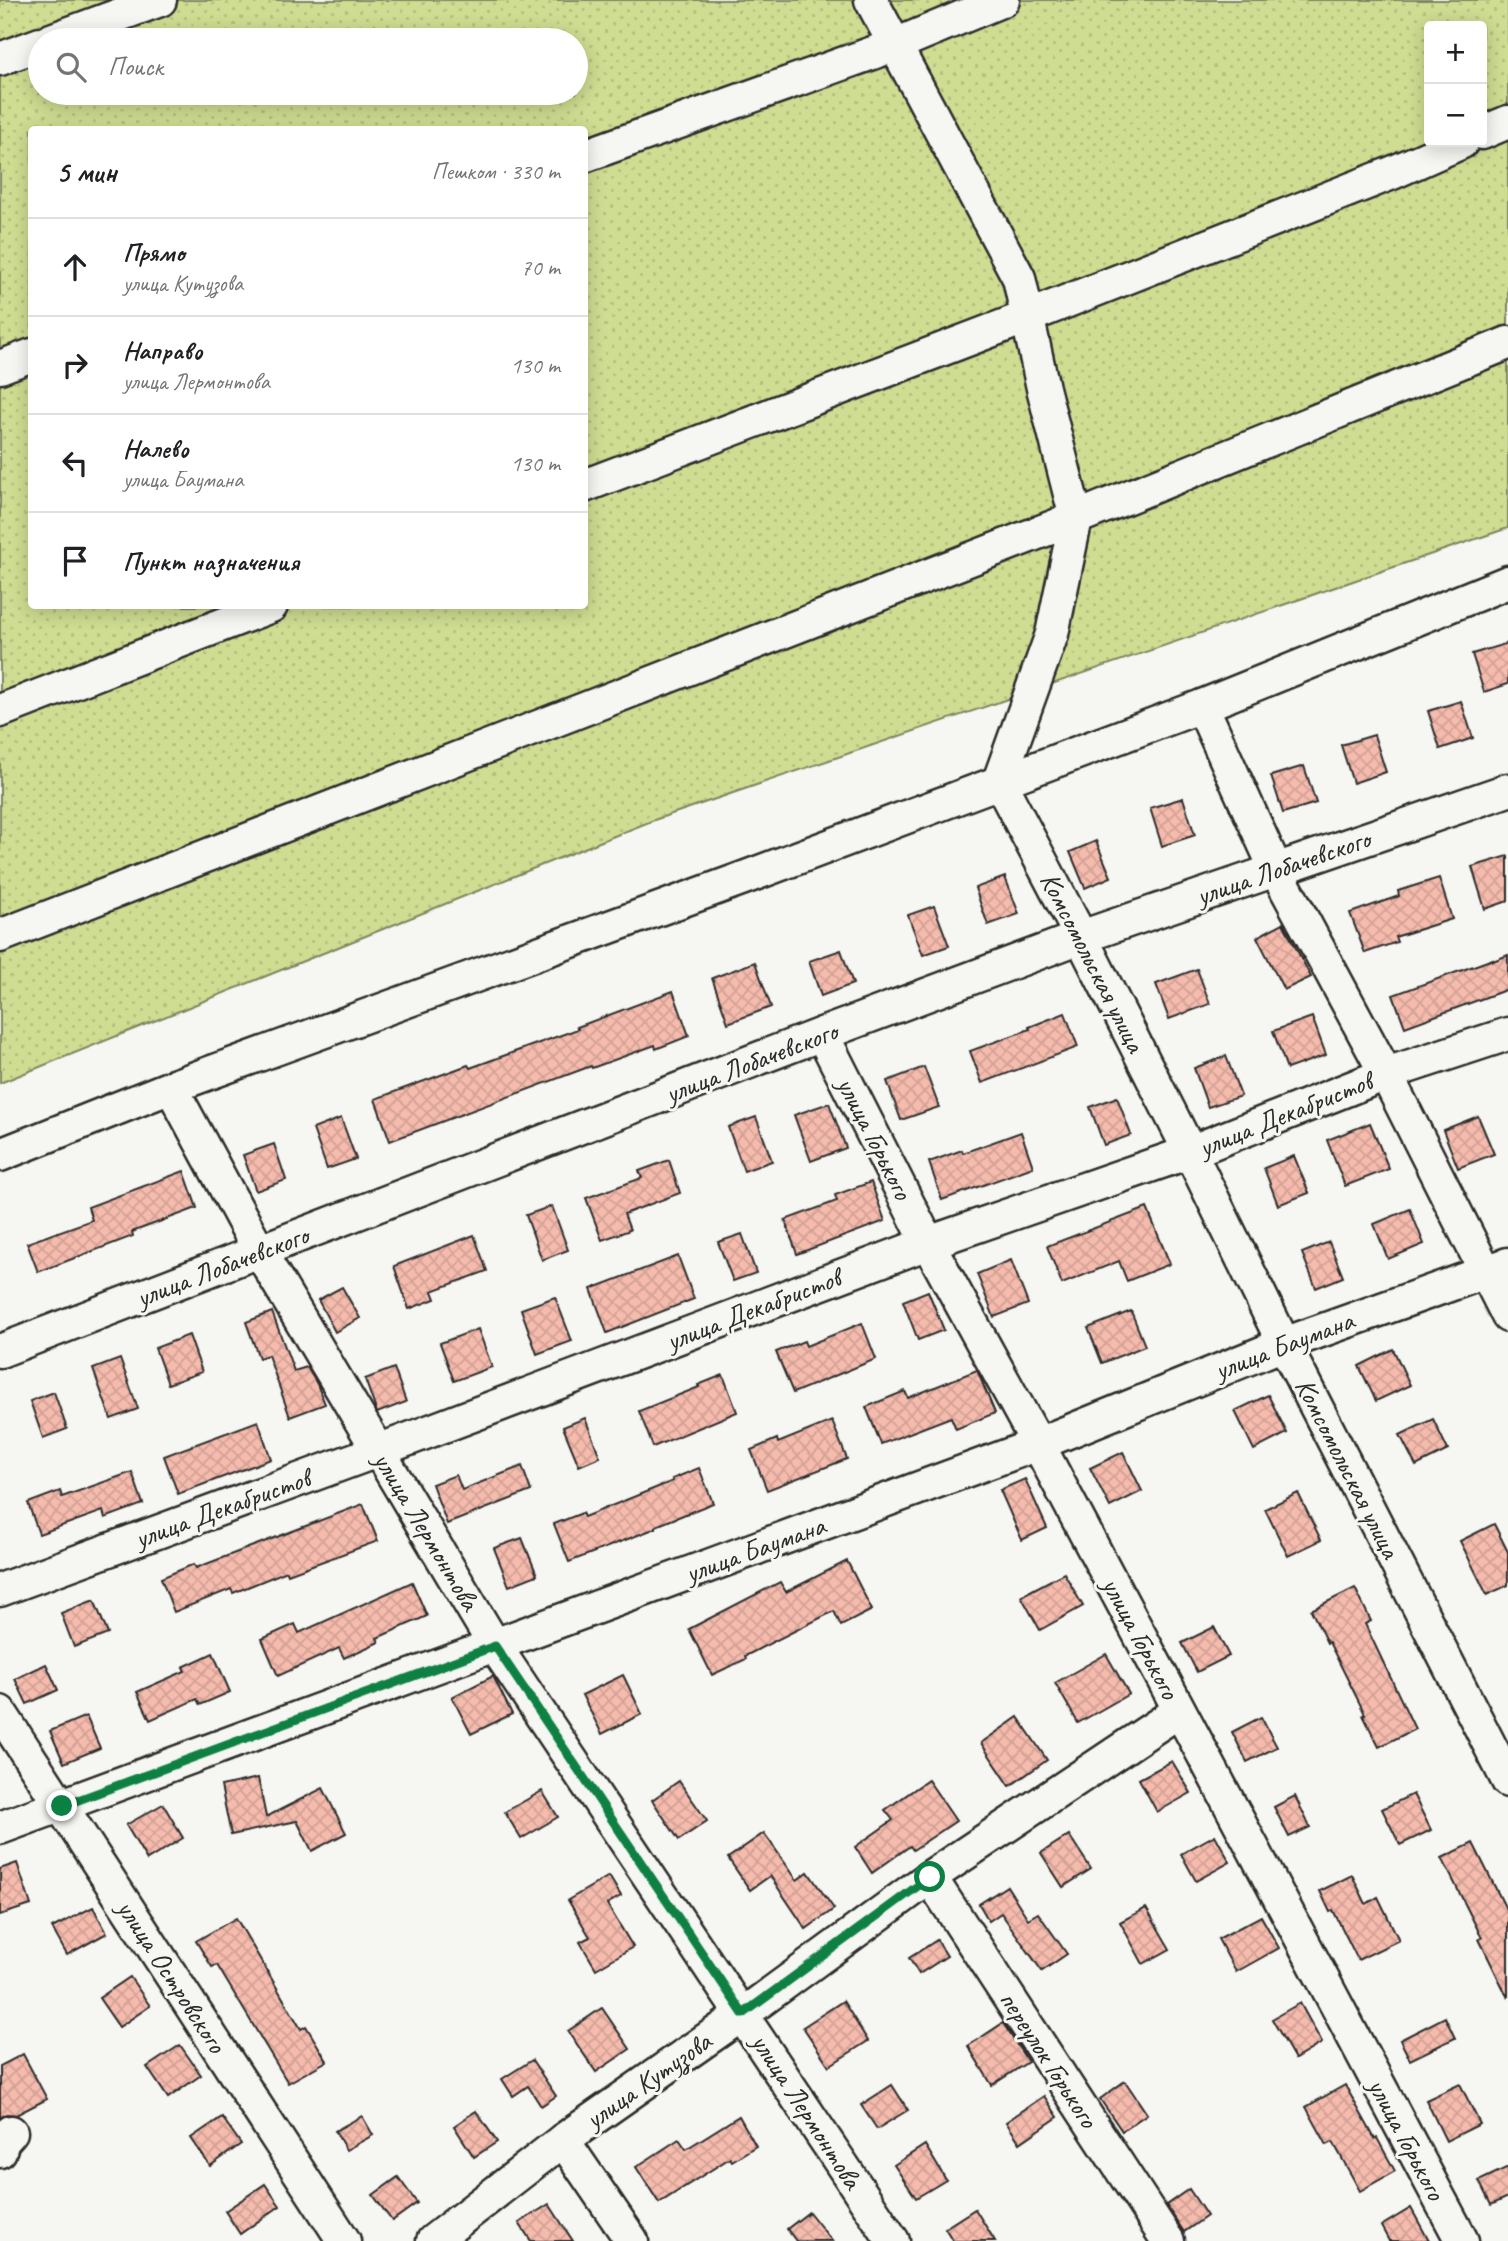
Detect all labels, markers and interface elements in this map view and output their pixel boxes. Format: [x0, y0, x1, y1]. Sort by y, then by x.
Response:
map controls [1424, 21, 1487, 147]
button: + [1424, 21, 1487, 84]
search box [28, 28, 588, 105]
icon: search [52, 48, 90, 86]
text: Поиск [108, 50, 163, 83]
button: − [1424, 84, 1487, 147]
text: 5 мин [56, 153, 117, 191]
text: Пешком · 330 m [432, 157, 560, 186]
text: Прямо [123, 236, 185, 269]
icon: ahead [56, 248, 94, 286]
text: 70 m [521, 253, 560, 282]
text: улица Кутузова [123, 269, 243, 298]
text: Направо [123, 334, 202, 367]
icon: right [56, 346, 94, 384]
text: 130 m [511, 351, 560, 380]
text: улица Лермонтова [123, 367, 270, 396]
text: Налево [123, 432, 189, 465]
icon: left [56, 444, 94, 482]
text: 130 m [511, 449, 560, 478]
text: улица Баумана [123, 465, 243, 494]
icon: arrive [56, 542, 94, 580]
text: Пункт назначения [123, 545, 299, 578]
street label: улица Лобачевского [1190, 820, 1377, 914]
street label: Комсомольская улица [1033, 866, 1154, 1059]
street label: улица Лобачевского [658, 1012, 845, 1112]
street label: улица Декабристов [1191, 1062, 1381, 1165]
street label: улица Горького [828, 1069, 922, 1207]
street label: улица Лобачевского [129, 1216, 316, 1316]
street label: улица Декабристов [659, 1258, 850, 1359]
street label: улица Баумана [1207, 1302, 1360, 1388]
street label: Комсомольская улица [1288, 1372, 1409, 1565]
street label: улица Лермонтова [365, 1444, 489, 1618]
street label: улица Декабристов [128, 1458, 319, 1557]
street label: улица Баумана [678, 1507, 831, 1591]
street label: улица Горького [1093, 1569, 1189, 1707]
route end [46, 1790, 77, 1821]
route start [914, 1861, 945, 1892]
street label: улица Островского [108, 1891, 236, 2061]
street label: переулок Горького [992, 1984, 1108, 2136]
street label: улица Кутузова [576, 2023, 720, 2138]
street label: улица Лермонтова [743, 2025, 871, 2197]
street label: улица Горького [1359, 2070, 1455, 2208]

